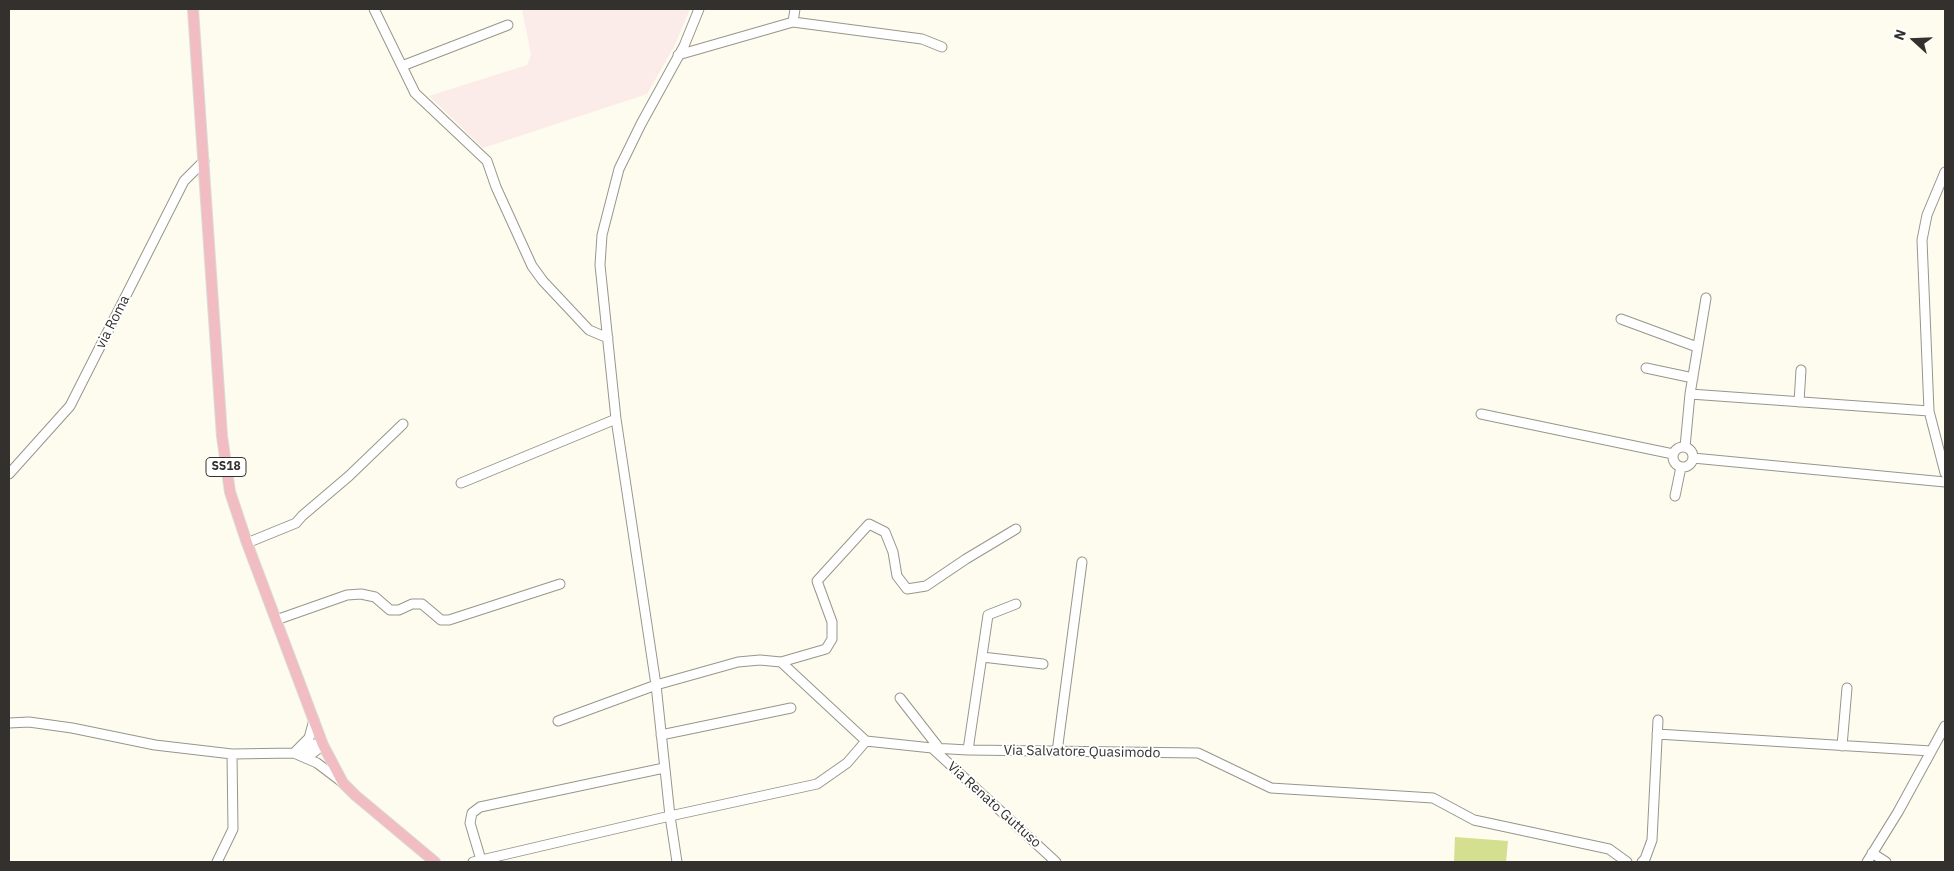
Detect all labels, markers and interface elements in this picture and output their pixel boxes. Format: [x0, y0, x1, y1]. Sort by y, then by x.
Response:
north arrow [1889, 15, 1939, 65]
text: N [1890, 27, 1910, 43]
street label: via Roma [92, 293, 134, 351]
road number: SS18 [206, 458, 246, 477]
street label: Via Salvatore Quasimodo [1003, 742, 1161, 762]
street label: Via Renato Guttuso [944, 758, 1044, 852]

